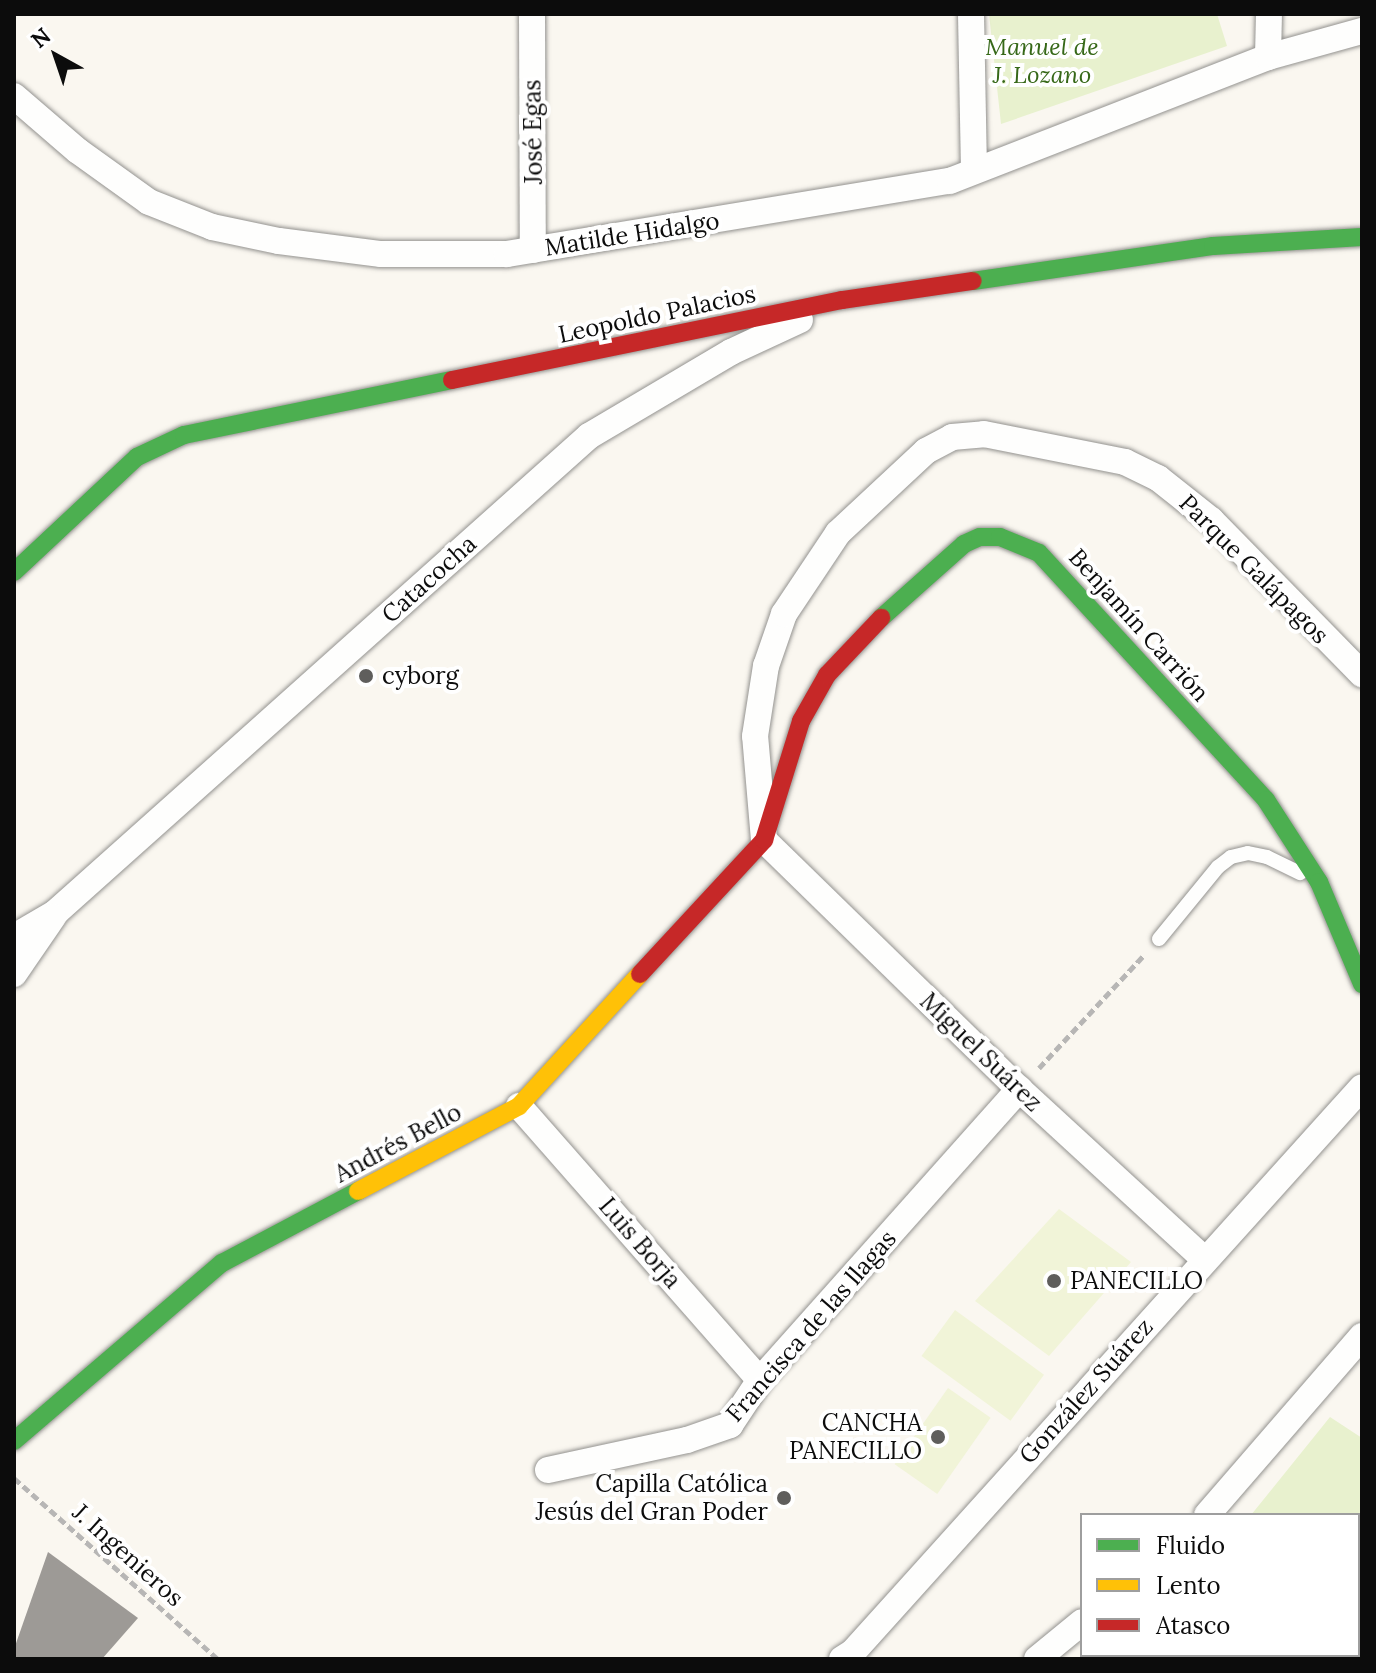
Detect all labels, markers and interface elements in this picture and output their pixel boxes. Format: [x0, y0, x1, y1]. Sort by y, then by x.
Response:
north arrow [16, 16, 96, 96]
text: N [25, 21, 56, 54]
park label: Manuel de J. Lozano [985, 33, 1099, 89]
street label: José Egas [518, 79, 548, 185]
street label: Matilde Hidalgo [543, 206, 721, 262]
street label: Leopoldo Palacios [556, 279, 758, 349]
street label: Parque Galápagos [1173, 488, 1335, 650]
street label: Catacocha [376, 529, 482, 629]
street label: Benjamín Carrión [1063, 543, 1215, 707]
place label: cyborg [382, 662, 459, 690]
marker: cyborg [357, 667, 375, 685]
street label: Miguel Suárez [914, 987, 1048, 1117]
street label: Andrés Bello [330, 1098, 466, 1188]
street label: Luis Borja [593, 1192, 687, 1294]
street label: Francisca de las llagas [720, 1224, 902, 1428]
place label: PANECILLO [1070, 1267, 1203, 1295]
marker: PANECILLO [1045, 1272, 1063, 1290]
street label: González Suárez [1013, 1313, 1159, 1469]
place label: CANCHA PANECILLO [789, 1409, 922, 1465]
marker: CANCHA PANECILLO [929, 1428, 947, 1446]
place label: Capilla Católica Jesús del Gran Poder [535, 1470, 768, 1526]
marker: Capilla Católica Jesús del Gran Poder [775, 1489, 793, 1507]
street label: J. Ingenieros [67, 1498, 189, 1612]
legend [1080, 1513, 1360, 1657]
text: Fluido [1156, 1530, 1225, 1561]
text: Lento [1156, 1570, 1221, 1601]
text: Atasco [1156, 1610, 1230, 1641]

